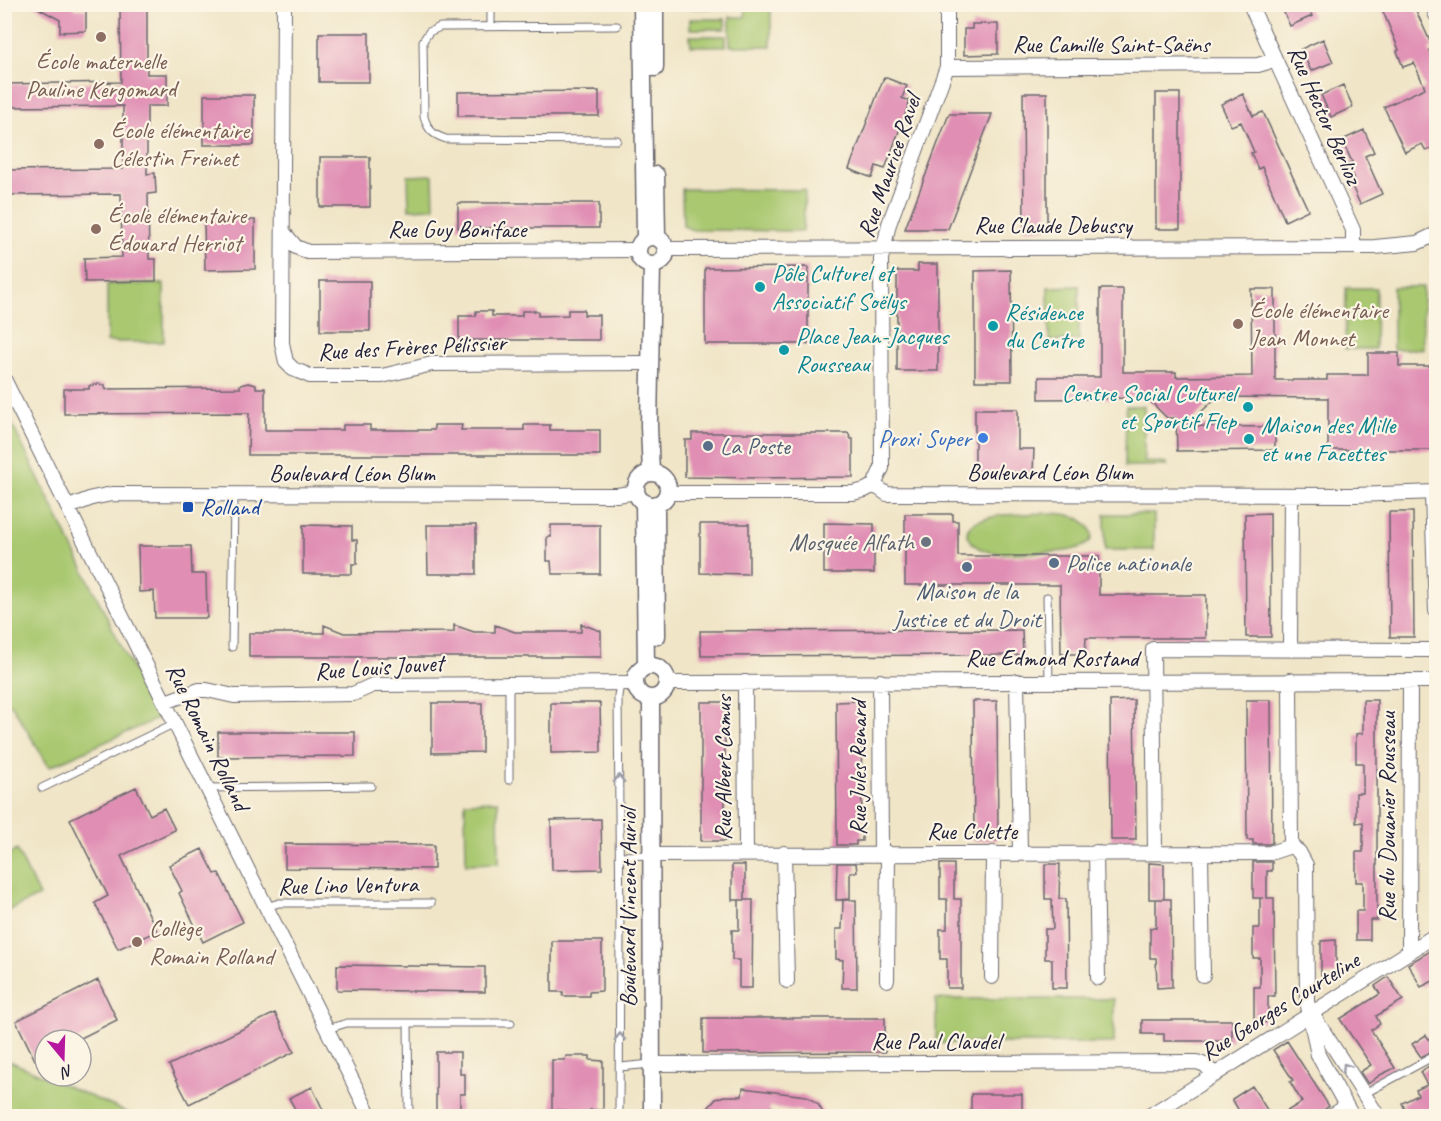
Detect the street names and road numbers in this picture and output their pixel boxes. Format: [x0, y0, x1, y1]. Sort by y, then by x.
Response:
street label: Rue Camille Saint-Saëns [1013, 29, 1211, 59]
street label: Rue Hector Berlioz [1281, 41, 1370, 190]
street label: Rue Maurice Ravel [851, 87, 929, 241]
street label: Rue Claude Debussy [974, 210, 1134, 240]
street label: Rue Guy Boniface [388, 214, 529, 244]
street label: Rue des Frères Pélissier [317, 327, 509, 367]
street label: Boulevard Léon Blum [967, 457, 1134, 487]
street label: Boulevard Léon Blum [269, 458, 436, 488]
street label: Rue Edmond Rostand [965, 643, 1142, 673]
street label: Rue Louis Jouvet [314, 647, 447, 686]
street label: Rue Romain Rolland [159, 658, 258, 819]
street label: Rue Albert Camus [708, 694, 738, 840]
street label: Rue Jules Renard [843, 697, 873, 835]
street label: Rue du Douanier Rousseau [1372, 710, 1402, 922]
street label: Boulevard Vincent Auriol [613, 805, 643, 1007]
street label: Rue Colette [927, 816, 1019, 846]
street label: Rue Lino Ventura [278, 869, 420, 901]
street label: Rue Georges Courteline [1195, 944, 1367, 1067]
street label: Rue Paul Claudel [871, 1026, 1005, 1056]

